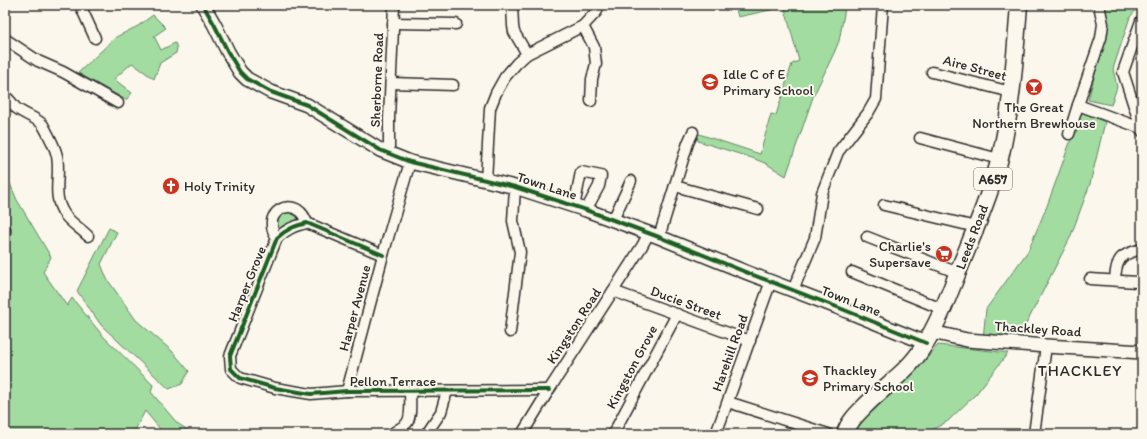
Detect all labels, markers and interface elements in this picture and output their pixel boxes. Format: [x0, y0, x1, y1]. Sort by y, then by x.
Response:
street label: Sherborne Road [367, 32, 387, 128]
street label: Aire Street [941, 51, 1009, 85]
place label: Idle C of E Primary School [723, 66, 814, 99]
school or university icon: Idle C of E Primary School [700, 72, 720, 92]
bar icon: The Great Northern Brewhouse [1024, 77, 1044, 97]
place label: The Great Northern Brewhouse [972, 99, 1096, 132]
street label: Town Lane [515, 168, 580, 204]
road number: A657 [974, 168, 1012, 190]
church icon: Holy Trinity [161, 176, 181, 196]
place label: Holy Trinity [184, 178, 255, 195]
street label: Leeds Road [952, 202, 992, 272]
place label: Charlie's Supersave [869, 238, 931, 271]
street label: Harper Grove [224, 243, 270, 324]
supermarket icon: Charlie's Supersave [934, 244, 954, 264]
street label: Harper Avenue [335, 263, 375, 353]
street label: Ducie Street [648, 282, 724, 324]
street label: Town Lane [819, 282, 883, 320]
street label: Kingston Road [543, 284, 605, 367]
street label: Harehill Road [708, 312, 752, 394]
street label: Thackley Road [994, 317, 1082, 341]
street label: Kingston Grove [603, 322, 661, 412]
district label: THACKLEY [1038, 361, 1122, 380]
place label: Thackley Primary School [823, 362, 914, 395]
school or university icon: Thackley Primary School [800, 368, 820, 388]
street label: Pellon Terrace [350, 373, 437, 390]

